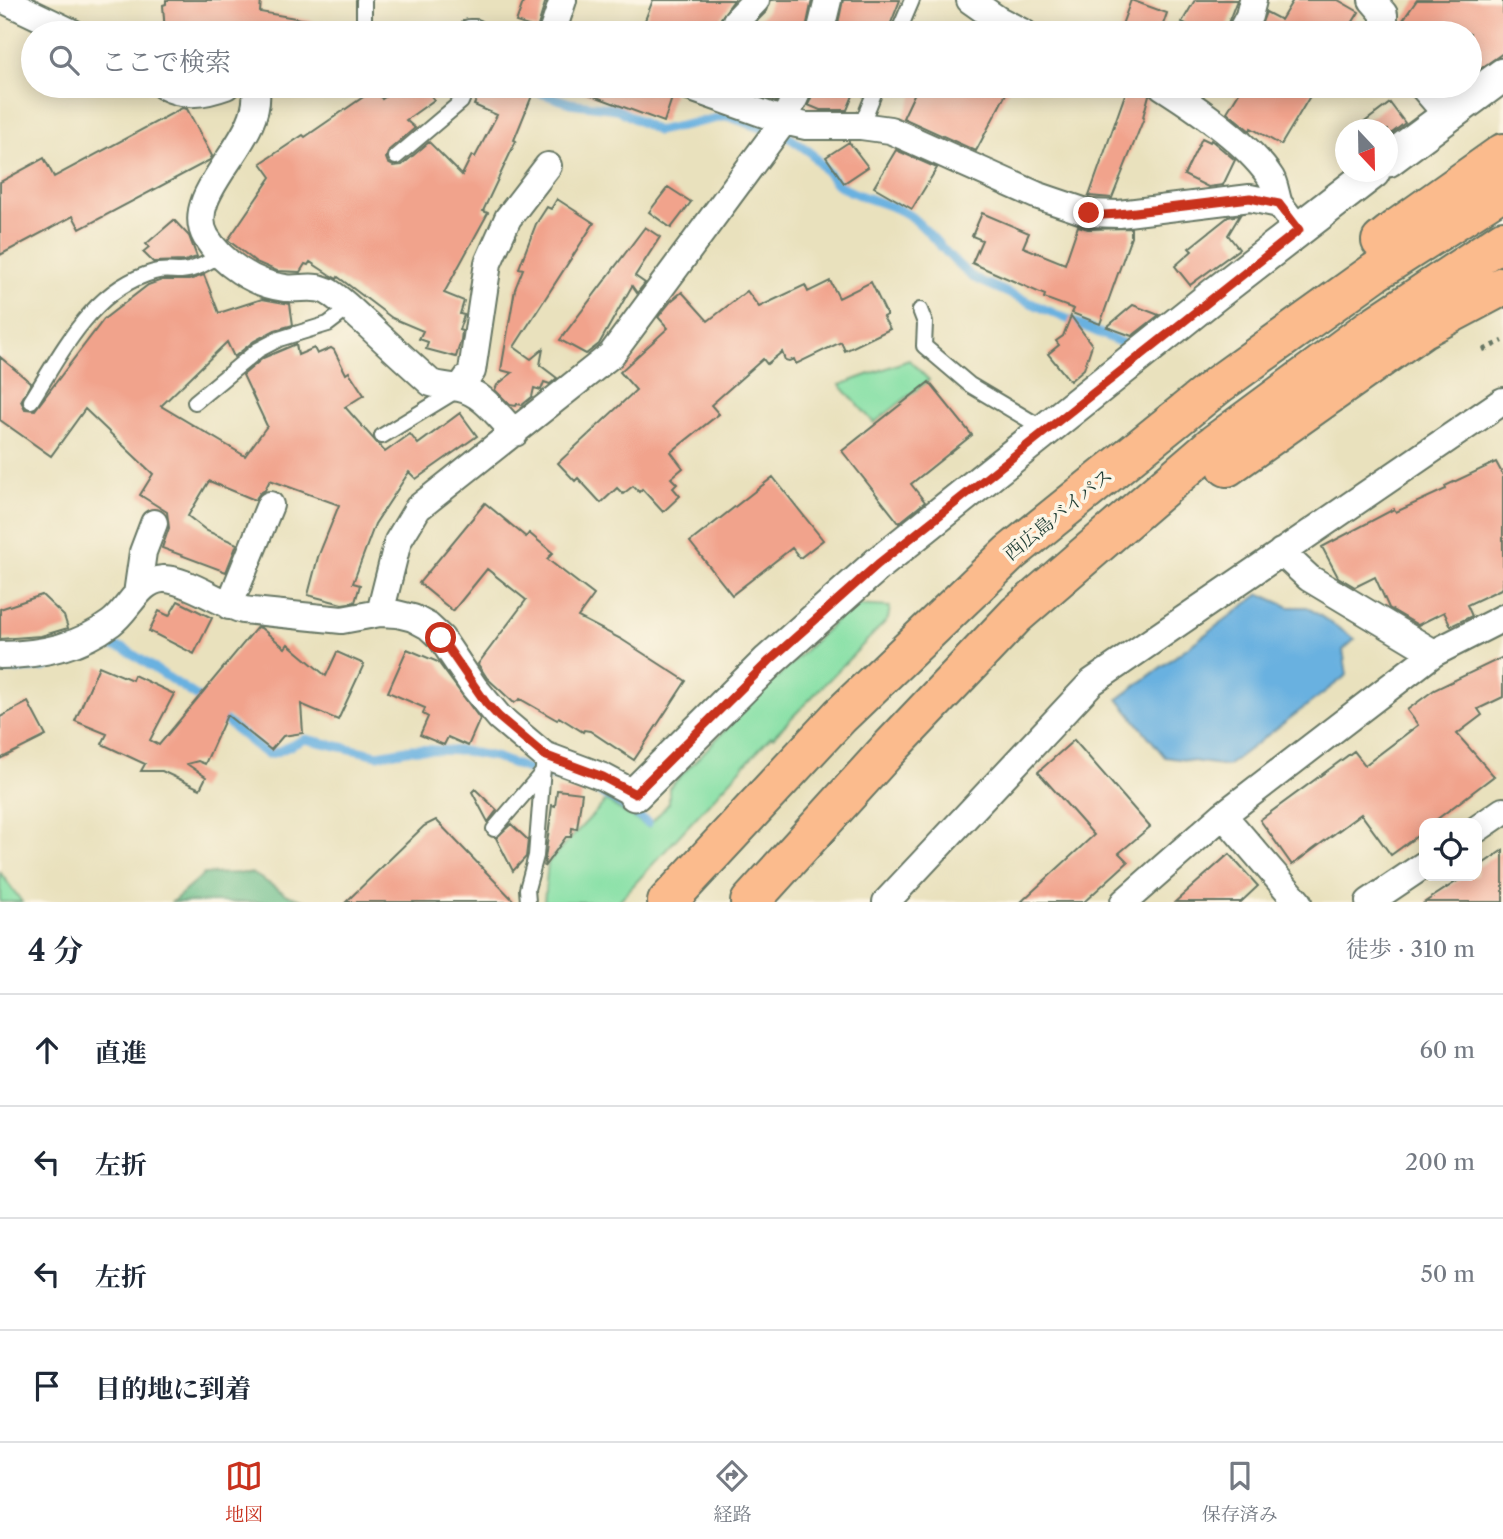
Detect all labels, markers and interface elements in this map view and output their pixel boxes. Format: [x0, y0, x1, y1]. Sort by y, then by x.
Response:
search box [21, 21, 1482, 98]
icon: search [45, 41, 83, 79]
text: ここで検索 [101, 46, 231, 78]
north arrow [1335, 119, 1398, 182]
route end [1073, 197, 1104, 228]
street label: 西広島バイパス [1000, 464, 1117, 565]
route start [425, 622, 456, 653]
map controls [1419, 818, 1482, 881]
button: locate [1419, 818, 1482, 881]
text: 4 分 [28, 932, 83, 969]
text: 徒歩 · 310 m [1346, 935, 1475, 963]
icon: ahead [28, 1031, 66, 1069]
text: 60 m [1419, 1036, 1475, 1064]
text: 直進 [95, 1037, 147, 1069]
icon: left [28, 1143, 66, 1181]
text: 200 m [1405, 1148, 1475, 1176]
text: 左折 [95, 1149, 147, 1181]
icon: left [28, 1255, 66, 1293]
text: 50 m [1420, 1260, 1475, 1288]
text: 左折 [95, 1261, 147, 1293]
icon: arrive [28, 1367, 66, 1405]
text: 目的地に到着 [95, 1373, 251, 1405]
tab: 地図 [225, 1457, 263, 1526]
tab: 経路 [713, 1457, 752, 1526]
tab: 保存済み [1202, 1457, 1278, 1526]

